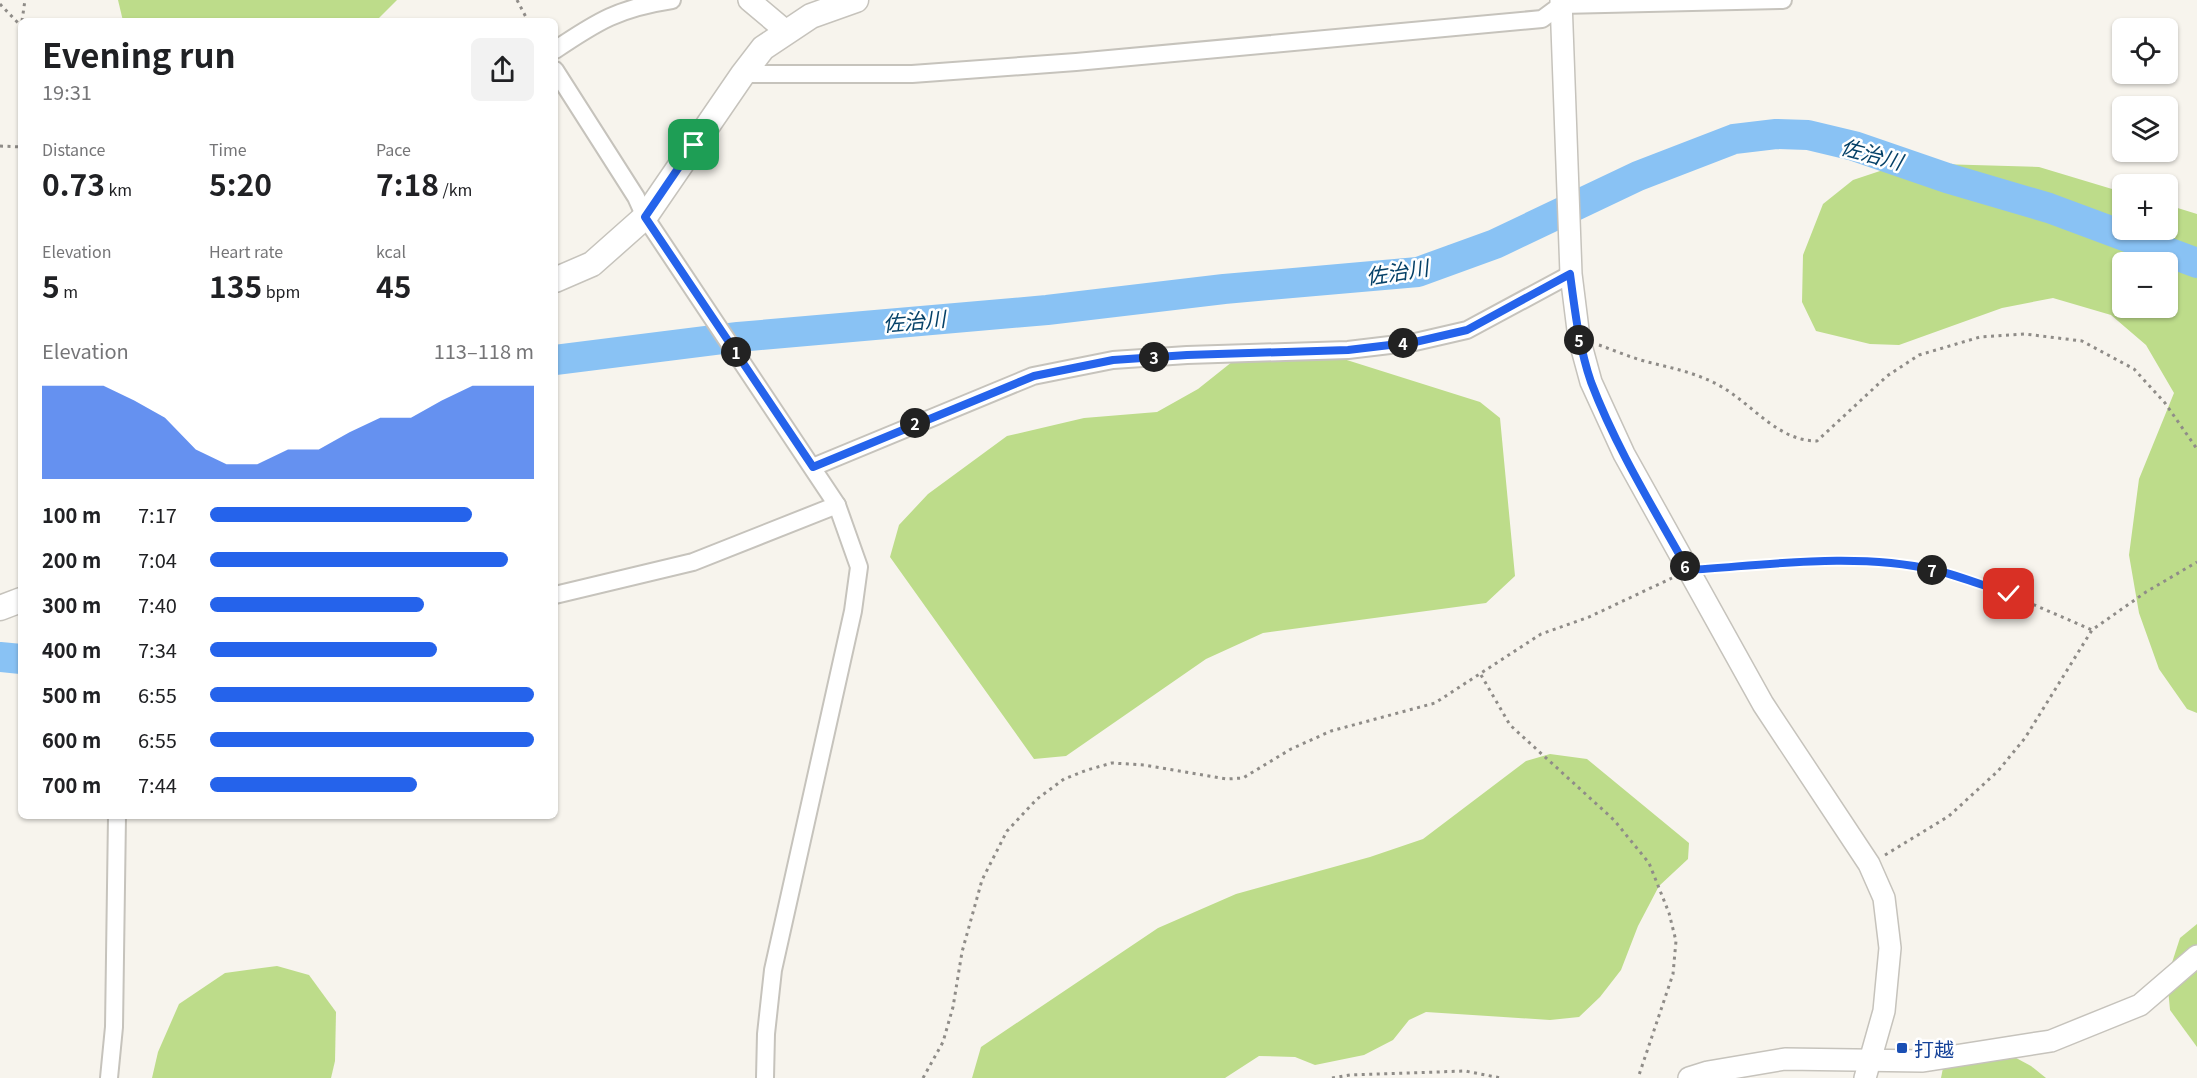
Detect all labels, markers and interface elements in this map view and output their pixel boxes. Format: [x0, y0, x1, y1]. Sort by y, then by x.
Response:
map controls [2112, 18, 2178, 318]
button: locate [2112, 18, 2178, 84]
text: Evening run [42, 30, 236, 78]
button: share [471, 38, 534, 101]
text: 19:31 [42, 77, 92, 106]
button: layers [2112, 96, 2178, 162]
pin [668, 119, 719, 170]
icon: arrive [677, 128, 710, 161]
water label: 佐治川 [1838, 130, 1908, 176]
text: Distance [42, 137, 105, 161]
text: Time [209, 137, 247, 161]
text: Pace [376, 137, 411, 161]
text: 0.73 [42, 161, 105, 205]
text: 5:20 [209, 161, 272, 205]
text: 7:18 [376, 161, 439, 205]
button: + [2112, 174, 2178, 240]
text: km [105, 177, 132, 201]
text: /km [439, 177, 472, 201]
text: Elevation [42, 239, 111, 263]
text: Heart rate [209, 239, 283, 263]
text: kcal [376, 239, 406, 263]
water label: 佐治川 [1364, 251, 1432, 291]
button: − [2112, 252, 2178, 318]
text: 5 [42, 263, 60, 307]
text: 135 [209, 263, 262, 307]
text: 45 [376, 263, 411, 307]
text: m [60, 279, 78, 303]
text: bpm [262, 279, 300, 303]
water label: 佐治川 [881, 302, 949, 338]
pin: 5 [1564, 325, 1594, 355]
pin: 4 [1388, 328, 1418, 358]
text: 5 [1574, 328, 1584, 352]
text: 4 [1398, 331, 1408, 355]
text: Elevation [42, 336, 129, 365]
text: 113–118 m [434, 336, 534, 365]
pin: 1 [721, 337, 751, 367]
text: 1 [731, 340, 741, 364]
pin: 3 [1139, 342, 1169, 372]
text: 3 [1149, 345, 1159, 369]
pin: 2 [900, 408, 930, 438]
text: 2 [910, 411, 920, 435]
text: 100 m [42, 500, 101, 529]
text: 7:17 [138, 500, 177, 529]
text: 200 m [42, 545, 101, 574]
text: 7:04 [138, 545, 177, 574]
pin: 6 [1670, 551, 1700, 581]
text: 6 [1680, 554, 1690, 578]
pin: 7 [1917, 555, 1947, 585]
text: 7 [1927, 558, 1937, 582]
pin [1983, 568, 2034, 619]
icon: check [1992, 577, 2025, 610]
text: 300 m [42, 590, 101, 619]
text: 7:40 [138, 590, 177, 619]
text: 400 m [42, 635, 101, 664]
text: 7:34 [138, 635, 177, 664]
text: 500 m [42, 680, 101, 709]
text: 6:55 [138, 680, 177, 709]
text: 600 m [42, 725, 101, 754]
text: 6:55 [138, 725, 177, 754]
text: 700 m [42, 770, 101, 799]
text: 7:44 [138, 770, 177, 799]
place label: 打越 [1914, 1034, 1954, 1063]
marker: 打越 [1895, 1041, 1909, 1055]

